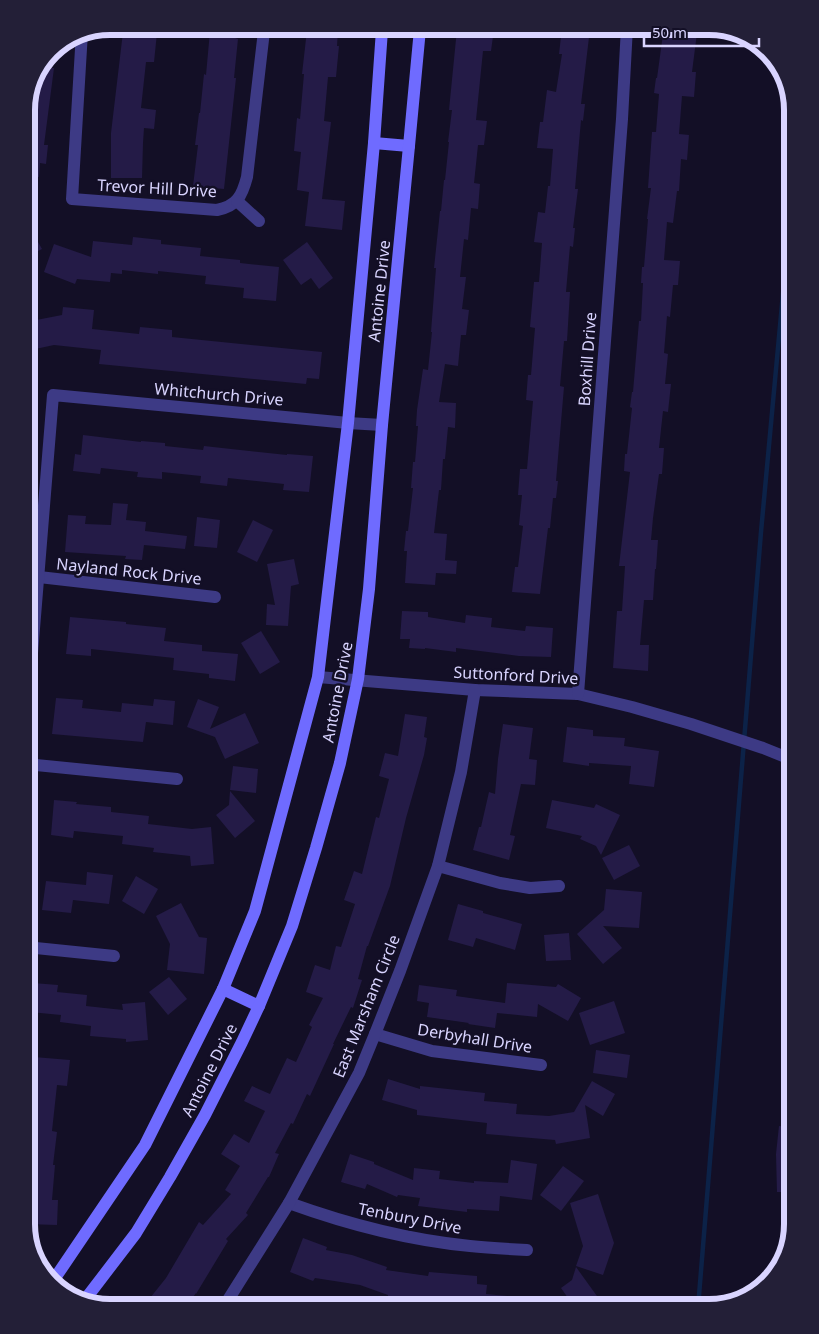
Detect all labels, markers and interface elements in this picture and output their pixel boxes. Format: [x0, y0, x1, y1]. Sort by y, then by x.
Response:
scale bar [644, 15, 759, 47]
text: 50 m [652, 22, 687, 42]
street label: Trevor Hill Drive [97, 174, 217, 202]
street label: Antoine Drive [363, 239, 395, 343]
street label: Boxhill Drive [573, 311, 601, 407]
street label: Whitchurch Drive [153, 377, 285, 411]
street label: Nayland Rock Drive [55, 552, 203, 590]
street label: Antoine Drive [316, 640, 358, 744]
street label: Suttonford Drive [453, 661, 579, 689]
street label: East Marsham Circle [327, 931, 405, 1081]
street label: Derbyhall Drive [416, 1018, 534, 1058]
street label: Antoine Drive [176, 1019, 242, 1121]
street label: Tenbury Drive [356, 1197, 464, 1239]

